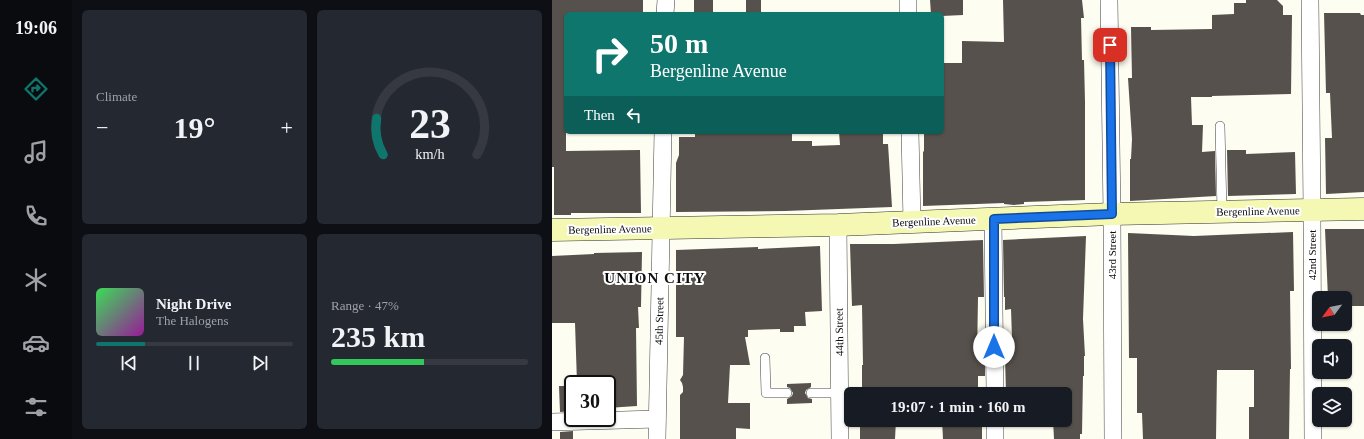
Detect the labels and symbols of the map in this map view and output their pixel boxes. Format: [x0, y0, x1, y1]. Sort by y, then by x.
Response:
pin [1093, 28, 1127, 62]
street label: Bergenline Avenue [1216, 204, 1300, 218]
street label: Bergenline Avenue [892, 214, 976, 228]
street label: Bergenline Avenue [568, 222, 652, 236]
street label: 42nd Street [1306, 230, 1318, 280]
street label: 43rd Street [1106, 231, 1118, 279]
district label: UNION CITY [604, 270, 706, 286]
north arrow [1312, 291, 1352, 331]
street label: 45th Street [653, 297, 665, 345]
street label: 44th Street [833, 308, 845, 356]
position arrow [973, 326, 1015, 368]
speed limit sign: 30 [564, 375, 616, 427]

